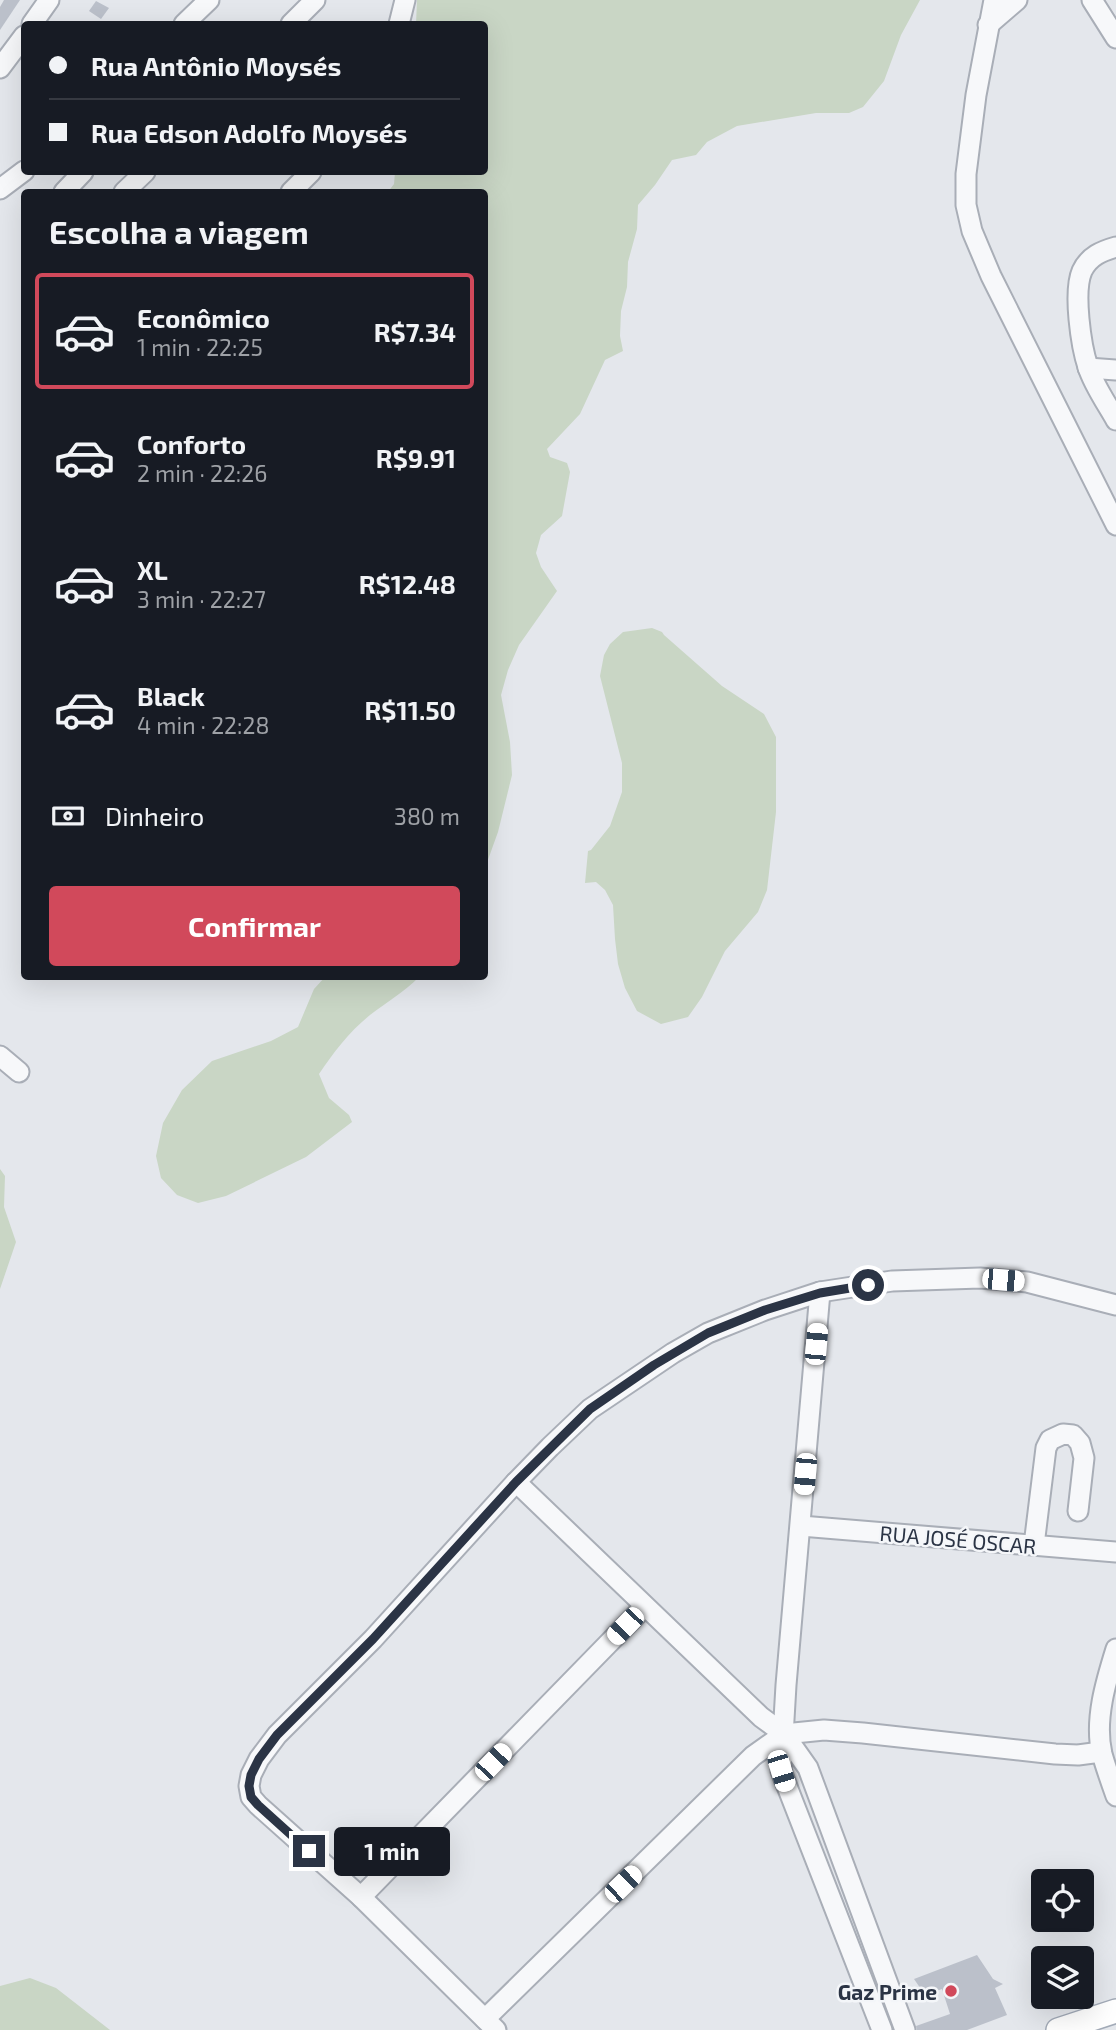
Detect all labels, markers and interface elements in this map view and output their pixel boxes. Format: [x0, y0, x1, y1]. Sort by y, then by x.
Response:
text: Rua Antônio Moysés [91, 50, 341, 81]
text: Rua Edson Adolfo Moysés [91, 117, 407, 148]
text: Escolha a viagem [49, 212, 309, 250]
icon: car [53, 300, 116, 363]
text: Econômico [137, 302, 270, 333]
text: R$7.34 [374, 316, 456, 347]
text: 1 min · 22:25 [137, 333, 263, 361]
icon: car [53, 426, 116, 489]
text: Conforto [137, 428, 246, 459]
text: R$9.91 [376, 442, 456, 473]
text: 2 min · 22:26 [137, 459, 267, 487]
icon: car [53, 552, 116, 615]
text: XL [137, 554, 168, 585]
text: R$12.48 [359, 568, 456, 599]
text: 3 min · 22:27 [137, 585, 266, 613]
icon: car [53, 678, 116, 741]
text: Black [137, 680, 205, 711]
text: R$11.50 [365, 694, 456, 725]
text: 4 min · 22:28 [137, 711, 269, 739]
icon: cash [49, 797, 87, 835]
text: Dinheiro [105, 800, 204, 831]
text: 380 m [394, 802, 460, 830]
button: Confirmar [49, 886, 460, 966]
car [982, 1268, 1025, 1292]
route start [852, 1269, 884, 1301]
car [804, 1322, 829, 1366]
car [793, 1452, 818, 1496]
street label: RUA JOSÉ OSCAR [879, 1520, 1037, 1558]
car [603, 1604, 648, 1648]
car [471, 1740, 516, 1784]
car [765, 1748, 798, 1794]
callout: 1 min [334, 1826, 449, 1876]
route end [293, 1835, 325, 1867]
text: 1 min [364, 1837, 420, 1865]
car [601, 1862, 646, 1906]
map controls [1031, 1869, 1094, 2009]
button: locate [1031, 1869, 1094, 1932]
button: layers [1031, 1946, 1094, 2009]
place label: Gaz Prime [838, 1979, 937, 2004]
marker: Gaz Prime [943, 1983, 959, 1999]

